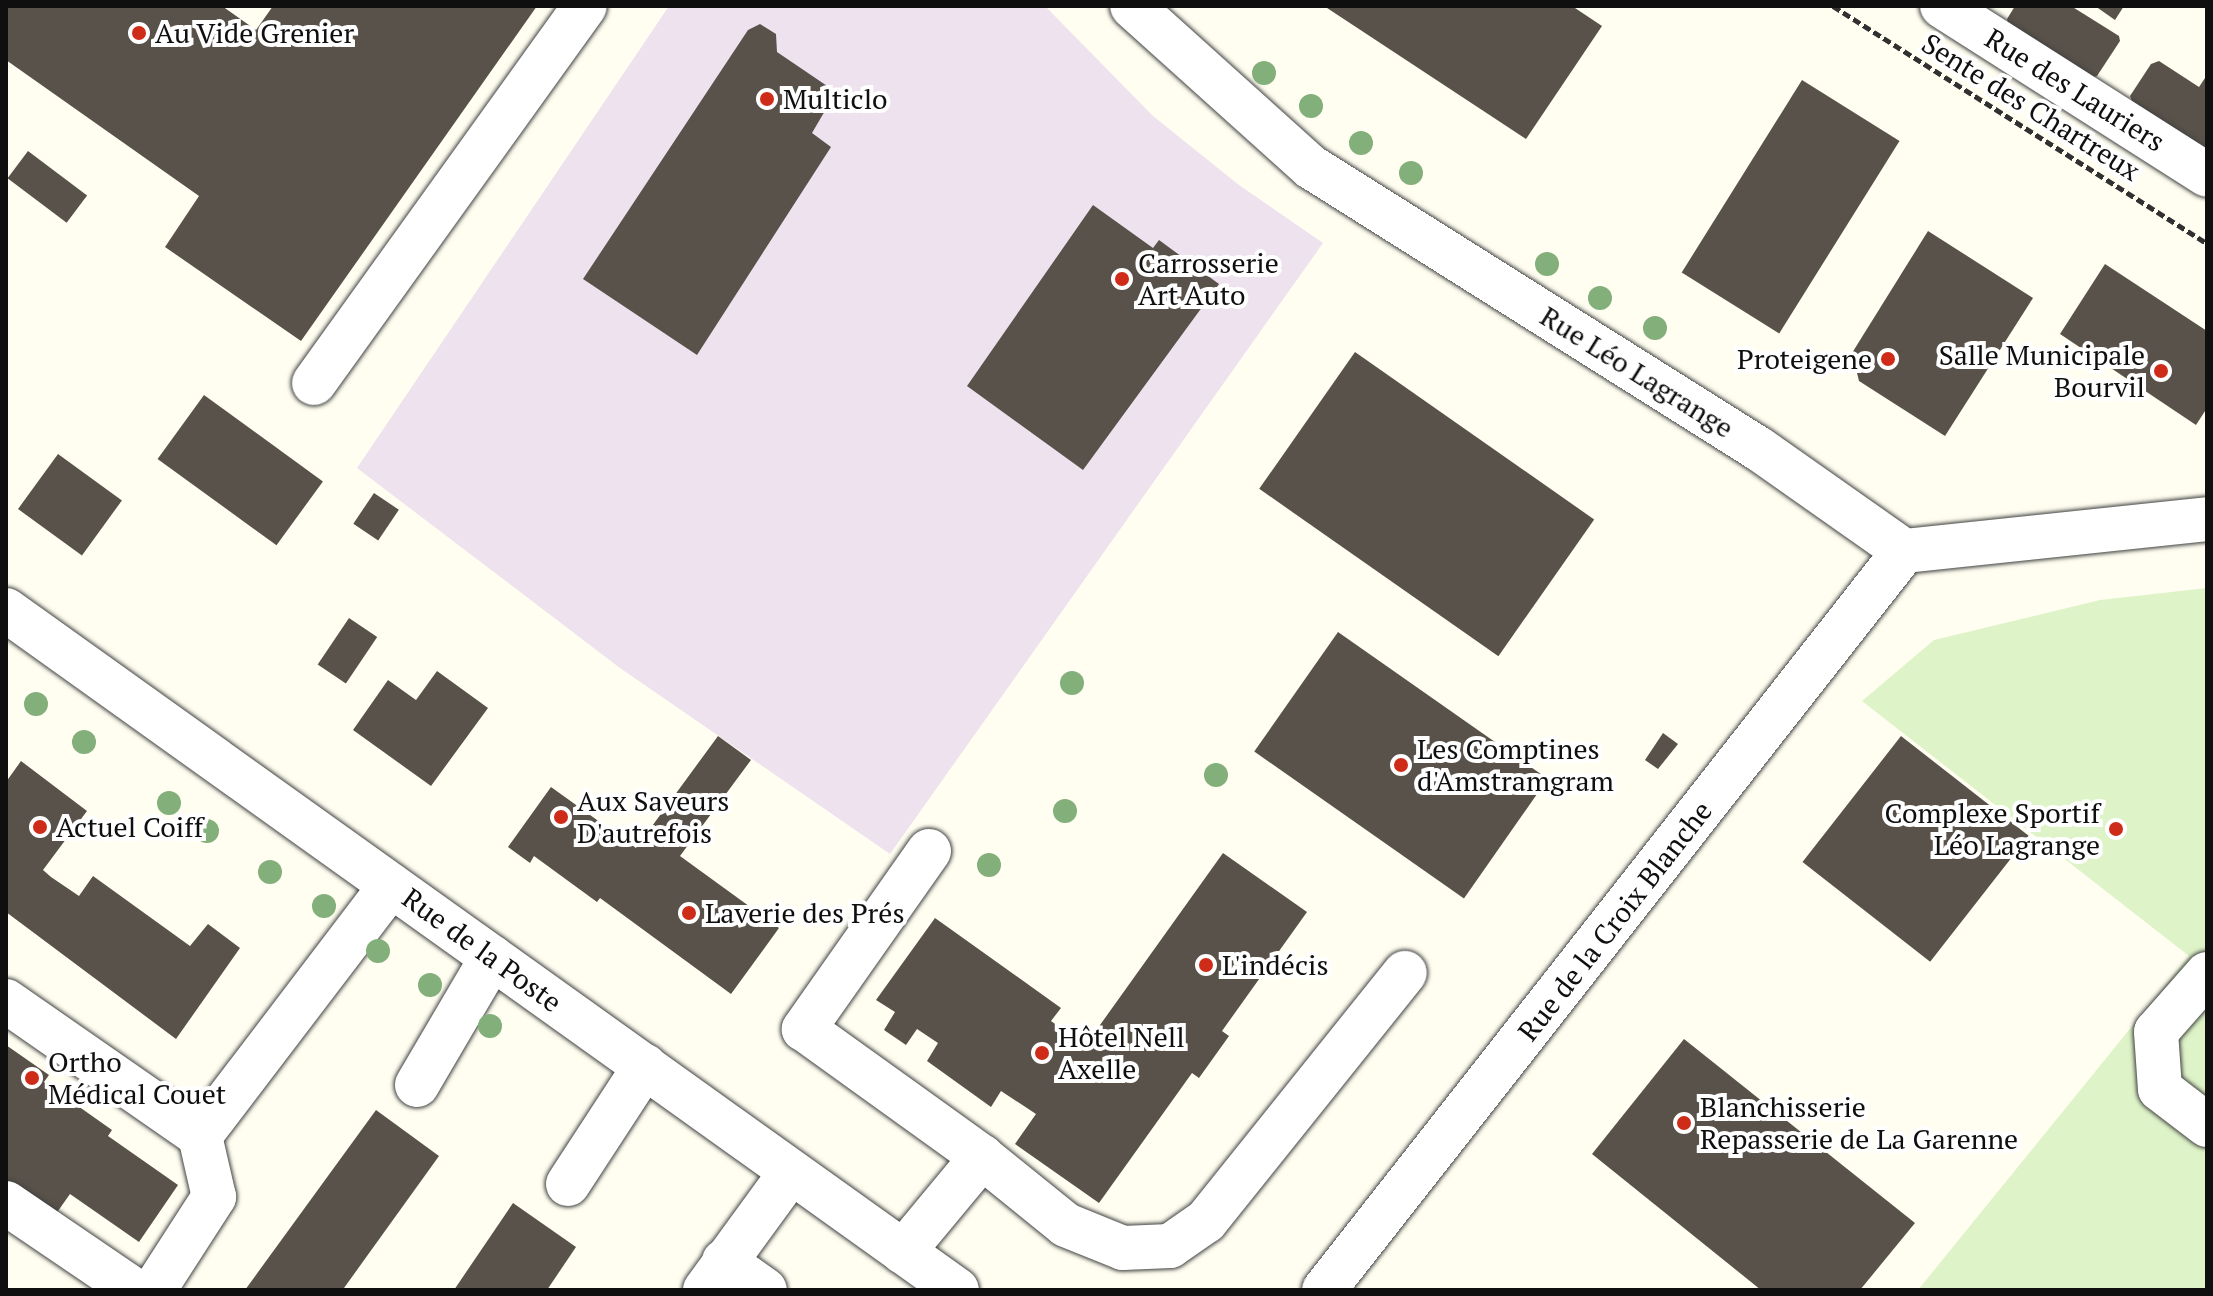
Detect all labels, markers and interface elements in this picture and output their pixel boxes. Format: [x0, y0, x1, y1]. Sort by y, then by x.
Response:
place label: Au Vide Grenier [155, 16, 355, 50]
street label: Rue des Lauriers [1979, 21, 2171, 159]
marker: Au Vide Grenier [130, 24, 148, 42]
street label: Sente des Chartreux [1916, 26, 2146, 188]
place label: Multiclo [783, 82, 888, 116]
marker: Multiclo [758, 90, 776, 108]
place label: Carrosserie Art Auto [1138, 246, 1279, 312]
marker: Carrosserie Art Auto [1113, 270, 1131, 288]
street label: Rue Léo Lagrange [1534, 299, 1740, 445]
place label: Salle Municipale Bourvil [1939, 338, 2145, 404]
place label: Proteigene [1737, 342, 1872, 376]
marker: Proteigene [1879, 350, 1897, 368]
marker: Salle Municipale Bourvil [2152, 362, 2170, 380]
place label: Les Comptines d'Amstramgram [1417, 732, 1614, 798]
marker: Les Comptines d'Amstramgram [1392, 756, 1410, 774]
place label: Aux Saveurs D'autrefois [577, 784, 729, 850]
street label: Rue de la Croix Blanche [1511, 795, 1719, 1047]
place label: Complexe Sportif Léo Lagrange [1885, 796, 2100, 862]
marker: Aux Saveurs D'autrefois [552, 808, 570, 826]
place label: Actuel Coiff [56, 810, 203, 844]
marker: Actuel Coiff [31, 818, 49, 836]
marker: Complexe Sportif Léo Lagrange [2107, 820, 2125, 838]
street label: Rue de la Poste [396, 881, 568, 1019]
place label: Laverie des Prés [705, 896, 905, 930]
marker: Laverie des Prés [680, 904, 698, 922]
place label: L'indécis [1222, 948, 1329, 982]
marker: L'indécis [1197, 956, 1215, 974]
place label: Hôtel Nell Axelle [1058, 1020, 1185, 1086]
marker: Hôtel Nell Axelle [1033, 1044, 1051, 1062]
place label: Ortho Médical Couet [48, 1045, 226, 1111]
marker: Ortho Médical Couet [23, 1069, 41, 1087]
place label: Blanchisserie Repasserie de La Garenne [1700, 1090, 2018, 1156]
marker: Blanchisserie Repasserie de La Garenne [1675, 1114, 1693, 1132]

